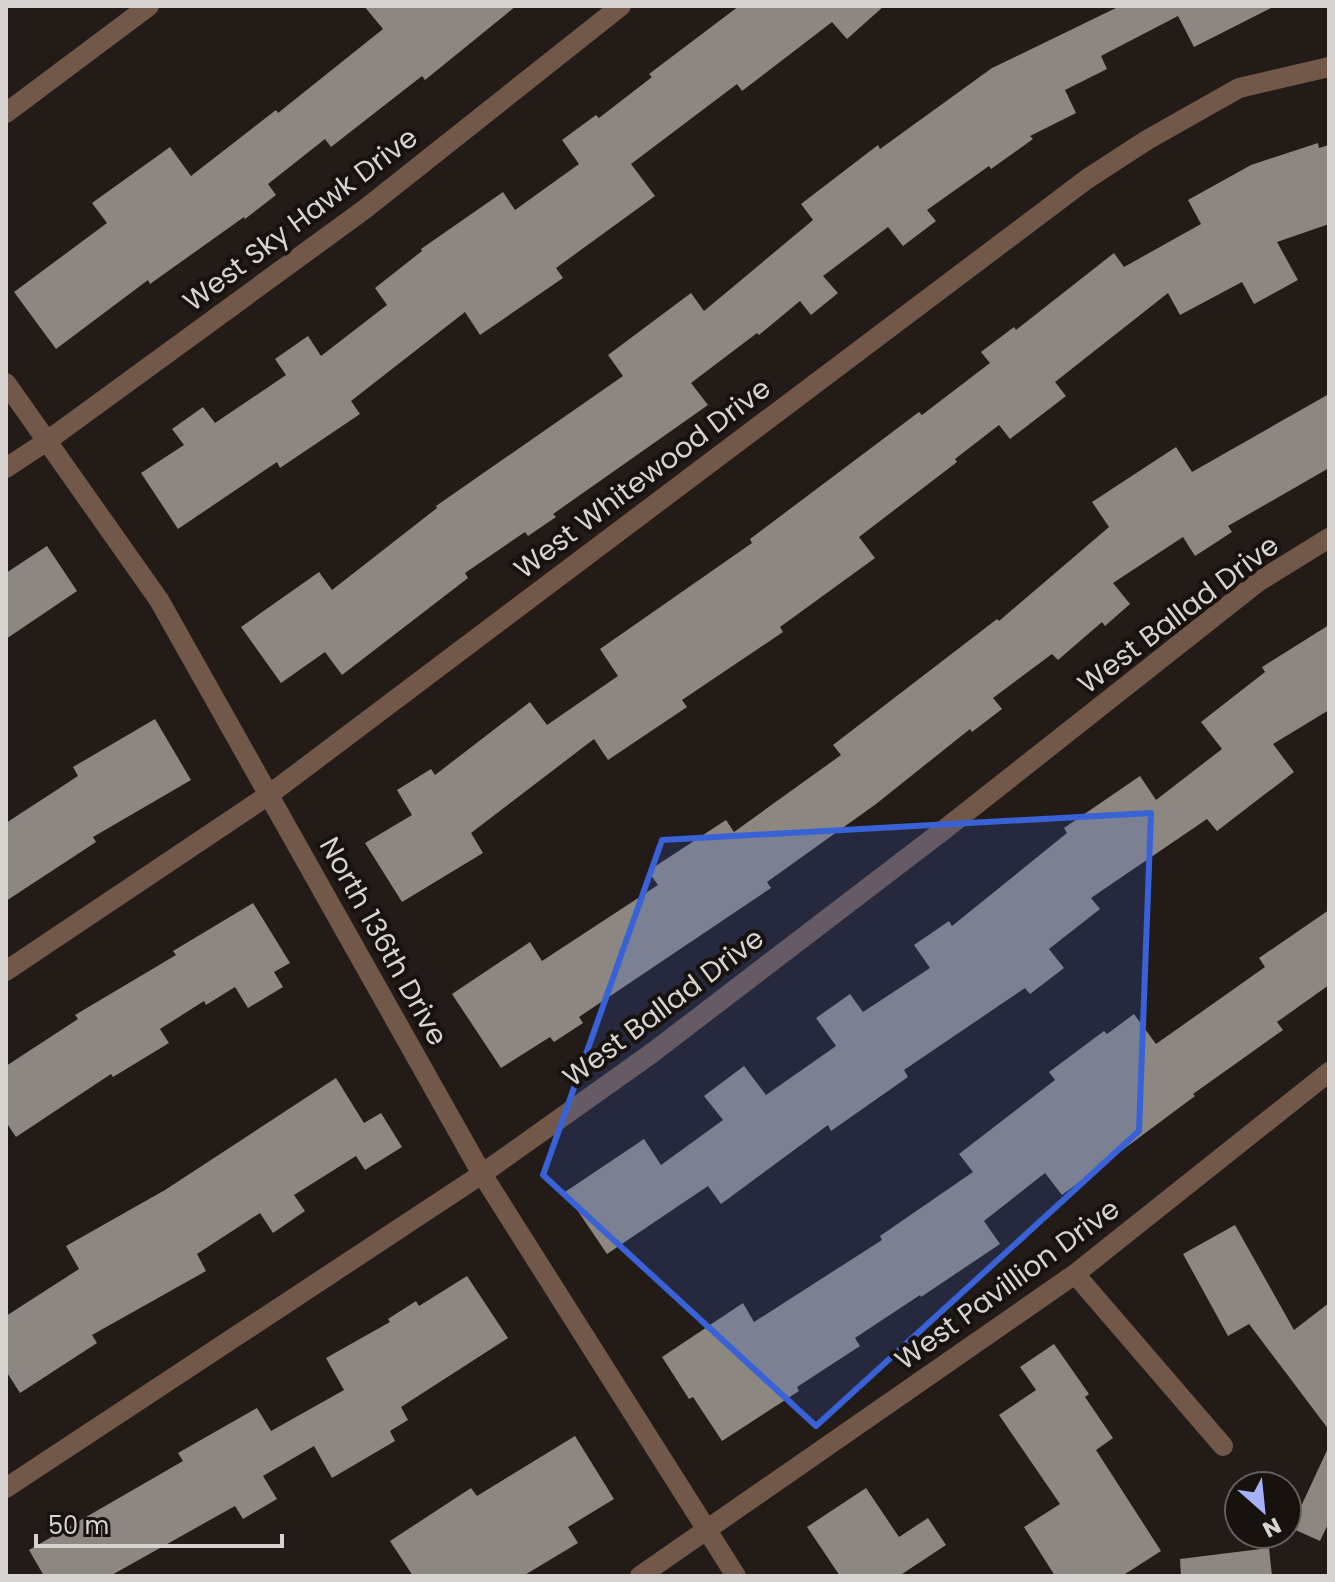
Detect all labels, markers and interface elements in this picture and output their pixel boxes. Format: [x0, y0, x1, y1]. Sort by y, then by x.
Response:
street label: West Sky Hawk Drive [175, 118, 426, 321]
street label: West Whitewood Drive [506, 369, 779, 588]
street label: West Ballad Drive [1070, 526, 1287, 703]
street label: North 136th Drive [310, 830, 457, 1052]
street label: West Ballad Drive [555, 919, 772, 1096]
street label: West Pavillion Drive [887, 1190, 1128, 1379]
north arrow [1223, 1470, 1303, 1550]
scale bar [36, 1498, 282, 1548]
text: 50 m [48, 1509, 109, 1542]
text: N [1257, 1510, 1286, 1545]

